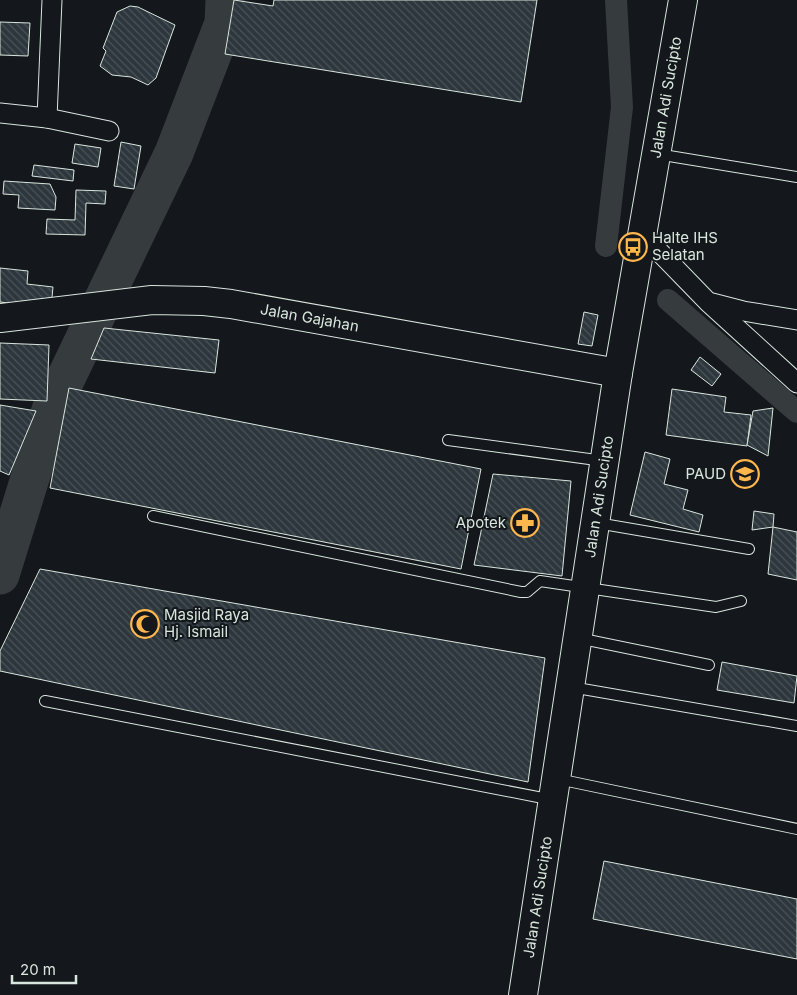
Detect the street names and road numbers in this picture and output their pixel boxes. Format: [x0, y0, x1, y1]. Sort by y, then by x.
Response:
street label: Jalan Adi Sucipto [646, 35, 685, 160]
street label: Jalan Gajahan [259, 299, 361, 336]
street label: Jalan Adi Sucipto [580, 434, 617, 559]
street label: Jalan Adi Sucipto [519, 835, 556, 959]

